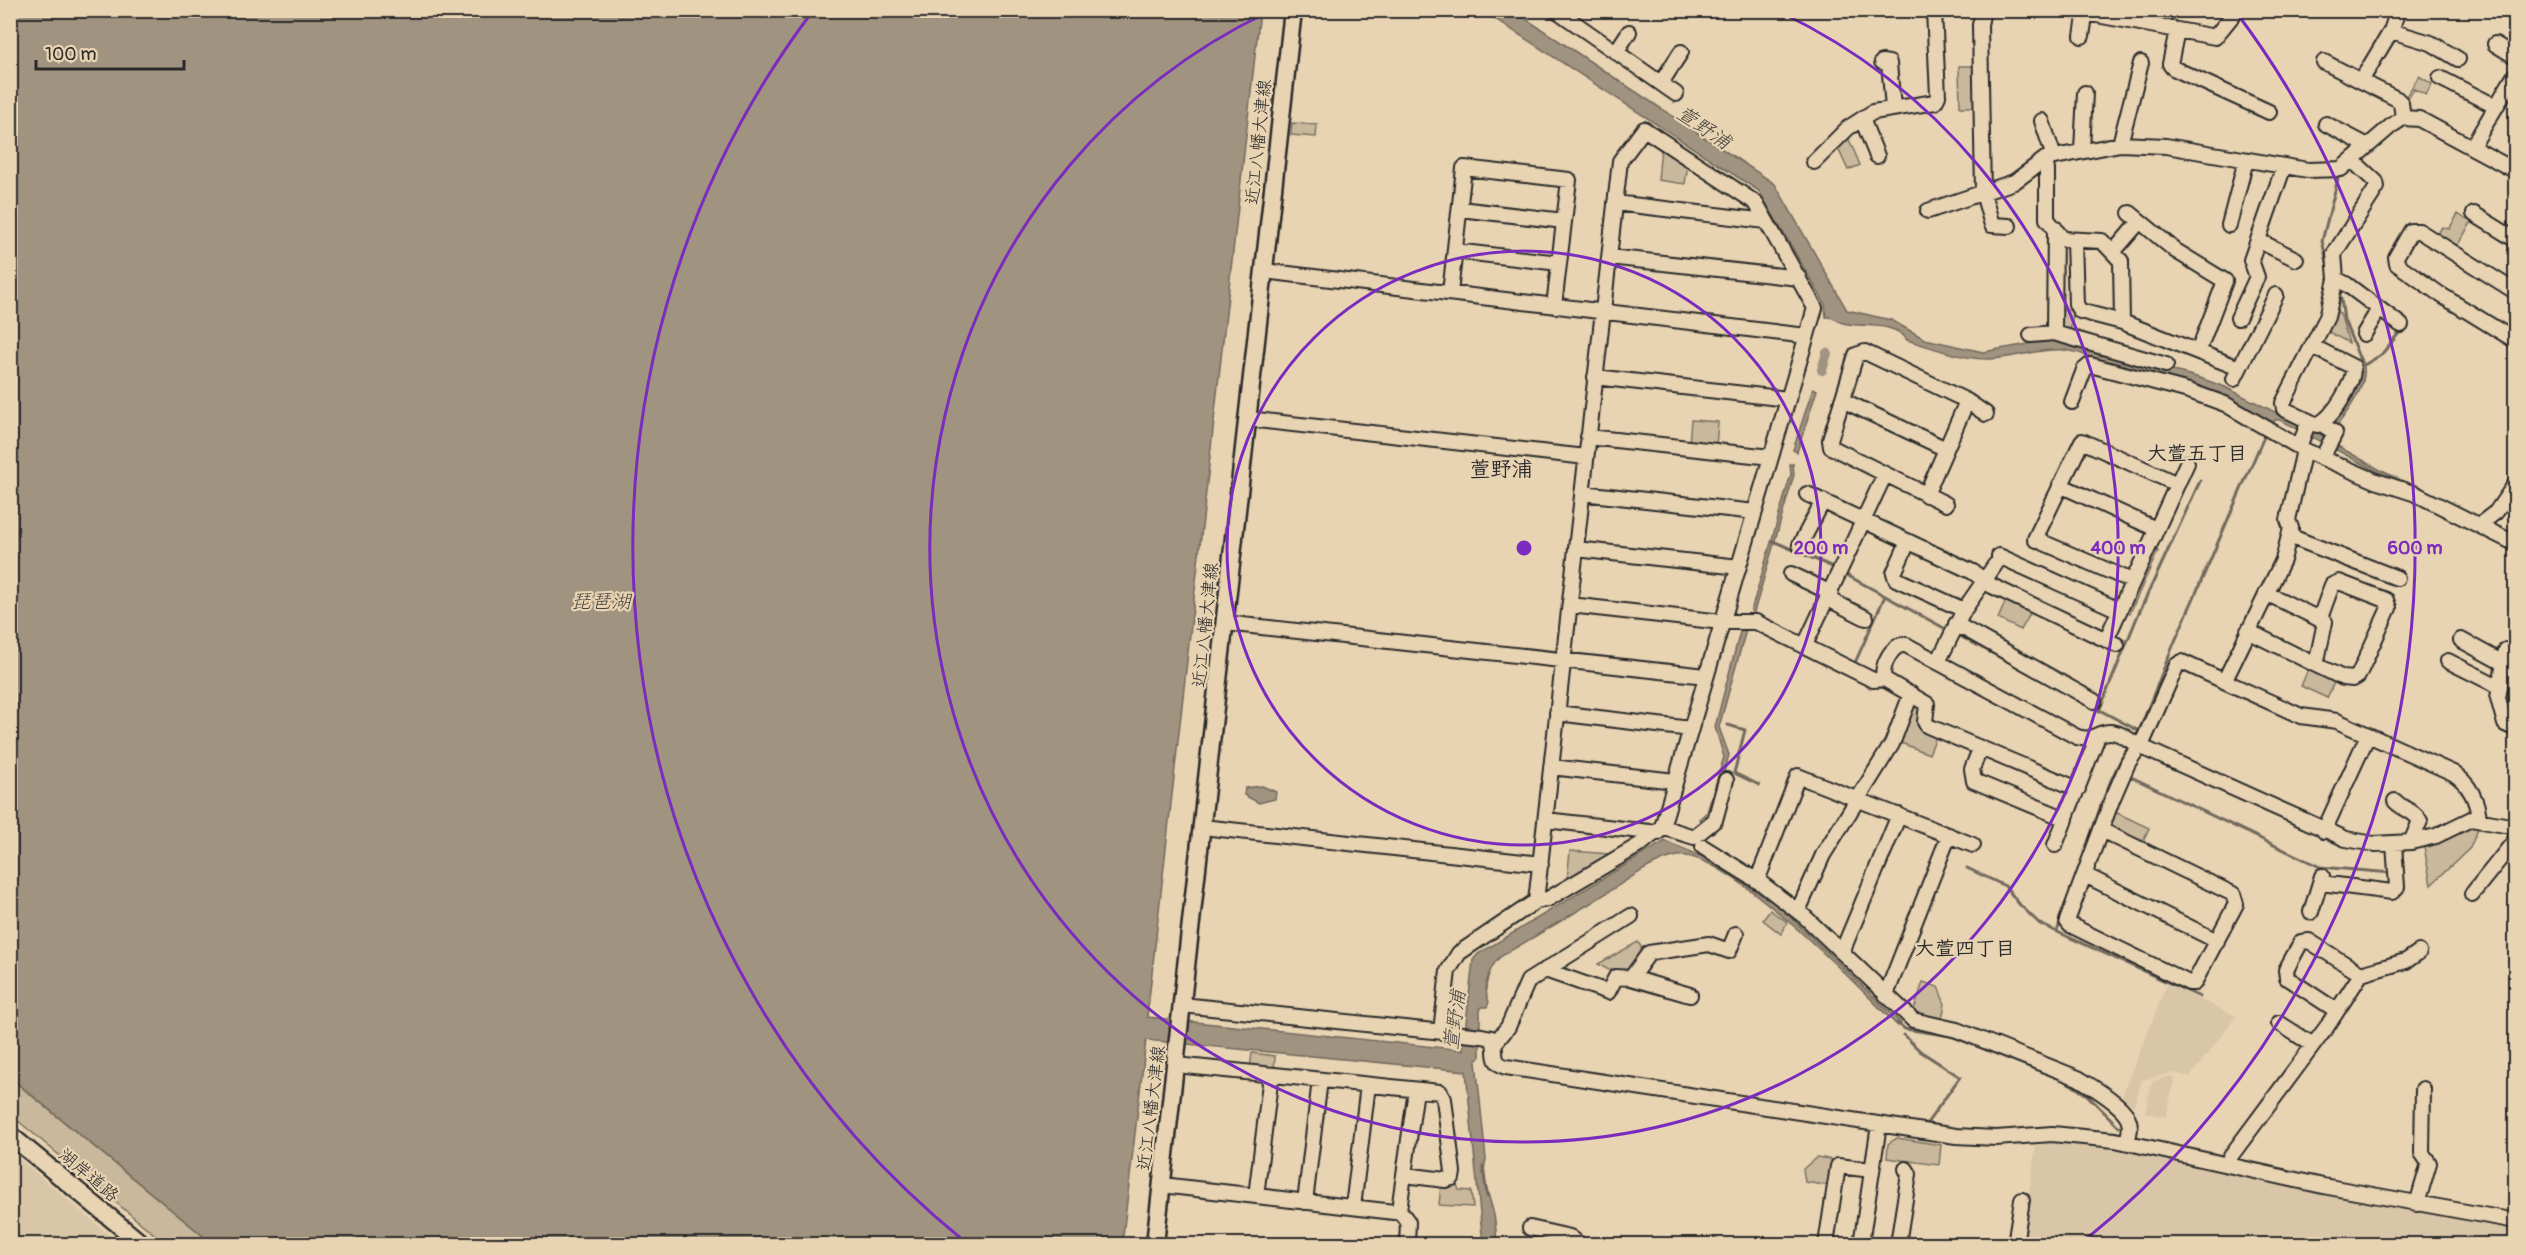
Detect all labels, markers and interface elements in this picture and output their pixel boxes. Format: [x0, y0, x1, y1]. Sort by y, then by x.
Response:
scale bar [36, 33, 184, 71]
text: 100 m [45, 43, 97, 66]
street label: 近江八幡大津線 [1240, 78, 1277, 206]
water label: 萱野浦 [1672, 100, 1737, 156]
district label: 大萱五丁目 [2147, 441, 2247, 466]
district label: 萱野浦 [1470, 456, 1533, 483]
text: 200 m [1794, 537, 1848, 560]
text: 400 m [2091, 537, 2145, 560]
text: 600 m [2388, 537, 2442, 560]
centre of rings [1514, 538, 1534, 558]
street label: 近江八幡大津線 [1187, 561, 1224, 689]
water label: 琵琶湖 [571, 589, 633, 614]
district label: 大萱四丁目 [1915, 936, 2015, 961]
water label: 萱野浦 [1438, 987, 1471, 1052]
street label: 近江八幡大津線 [1132, 1044, 1171, 1172]
street label: 湖岸道路 [54, 1143, 124, 1207]

